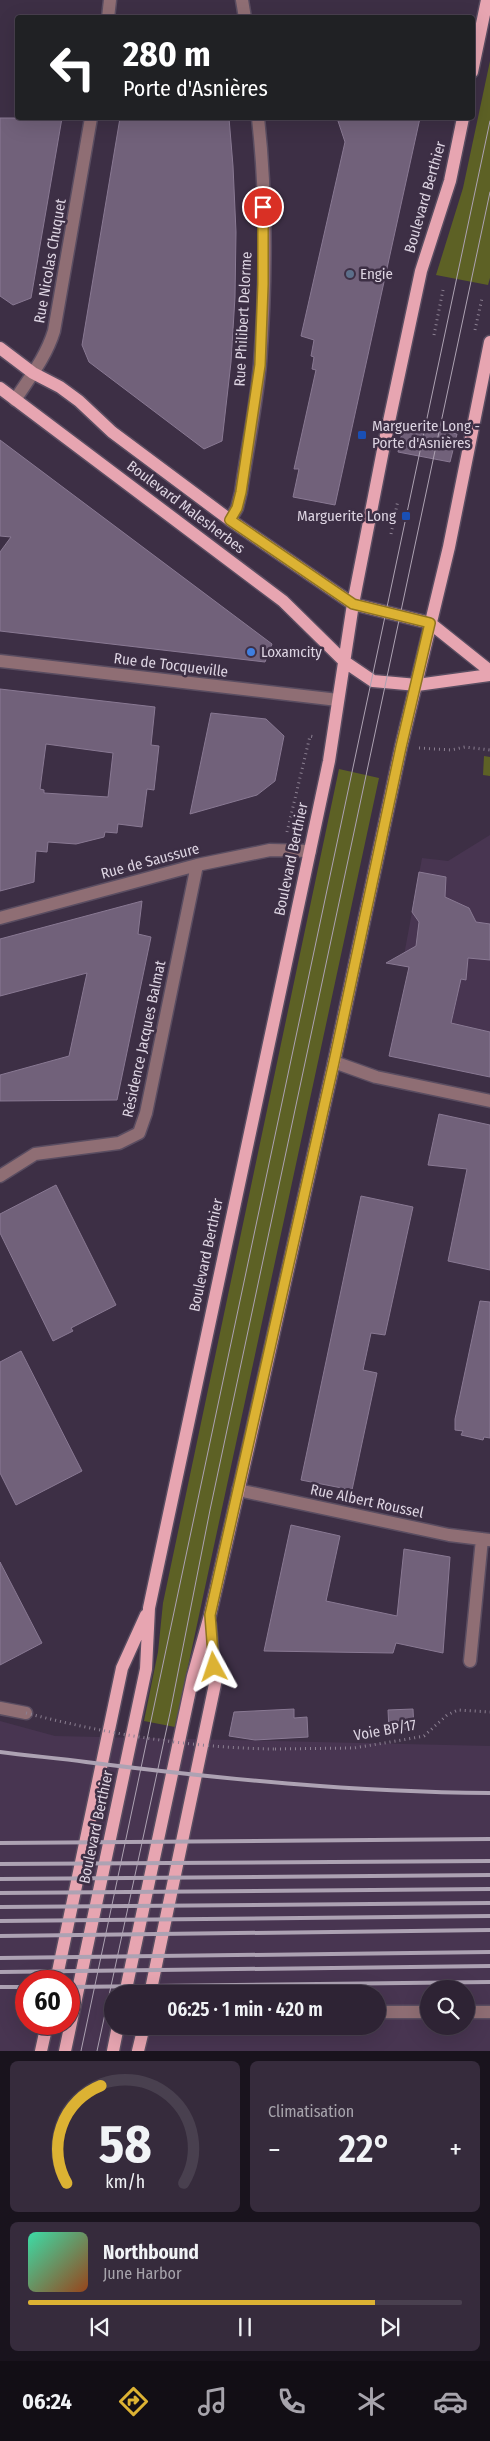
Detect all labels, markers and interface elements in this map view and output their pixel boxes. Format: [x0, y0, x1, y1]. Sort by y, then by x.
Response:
text: 280 m [123, 33, 211, 75]
icon: left [40, 35, 105, 100]
text: Porte d'Asnières [123, 75, 268, 102]
street label: Boulevard Berthier [400, 138, 450, 255]
pin [242, 186, 284, 228]
icon: arrive [249, 193, 277, 221]
street label: Rue Nicolas Chuquet [30, 197, 70, 325]
street label: Rue Philibert Delorme [230, 251, 256, 387]
place label: Engie [360, 265, 393, 283]
marker: Engie [344, 268, 356, 280]
place label: Marguerite Long - Porte d'Asnières [372, 417, 480, 452]
marker: Marguerite Long - Porte d'Asnières [356, 429, 368, 441]
street label: Boulevard Malesherbes [123, 457, 249, 557]
place label: Marguerite Long [297, 507, 396, 525]
marker: Marguerite Long [400, 510, 412, 522]
place label: Loxamcity [261, 643, 322, 661]
marker: Loxamcity [245, 646, 257, 658]
street label: Rue de Tocqueville [113, 649, 229, 681]
street label: Boulevard Berthier [270, 800, 312, 917]
street label: Rue de Saussure [99, 839, 201, 883]
street label: Résidence Jacques Balmat [119, 959, 169, 1119]
street label: Boulevard Berthier [185, 1196, 227, 1313]
street label: Rue Albert Roussel [309, 1480, 425, 1522]
position arrow [187, 1640, 239, 1692]
street label: Voie BP/17 [352, 1716, 418, 1744]
street label: Boulevard Berthier [75, 1768, 117, 1885]
speed limit sign: 60 [15, 1970, 80, 2035]
map controls [420, 1980, 475, 2035]
button: search [420, 1980, 475, 2035]
text: 06:25 · 1 min · 420 m [167, 1998, 323, 2021]
text: Climatisation [268, 2102, 354, 2121]
text: 58 [99, 2113, 152, 2176]
text: 22° [339, 2126, 391, 2172]
text: − [268, 2133, 281, 2166]
text: + [449, 2133, 462, 2166]
text: km/h [105, 2171, 145, 2193]
text: Northbound [103, 2241, 199, 2264]
text: June Harbor [103, 2264, 181, 2283]
icon: previous [86, 2313, 114, 2341]
icon: pause [231, 2313, 259, 2341]
icon: next [376, 2313, 404, 2341]
icon: directions [116, 2384, 151, 2419]
icon: music [195, 2384, 230, 2419]
icon: phone [274, 2384, 309, 2419]
icon: climate [354, 2384, 389, 2419]
icon: car [433, 2384, 468, 2419]
text: 06:24 [22, 2388, 72, 2415]

